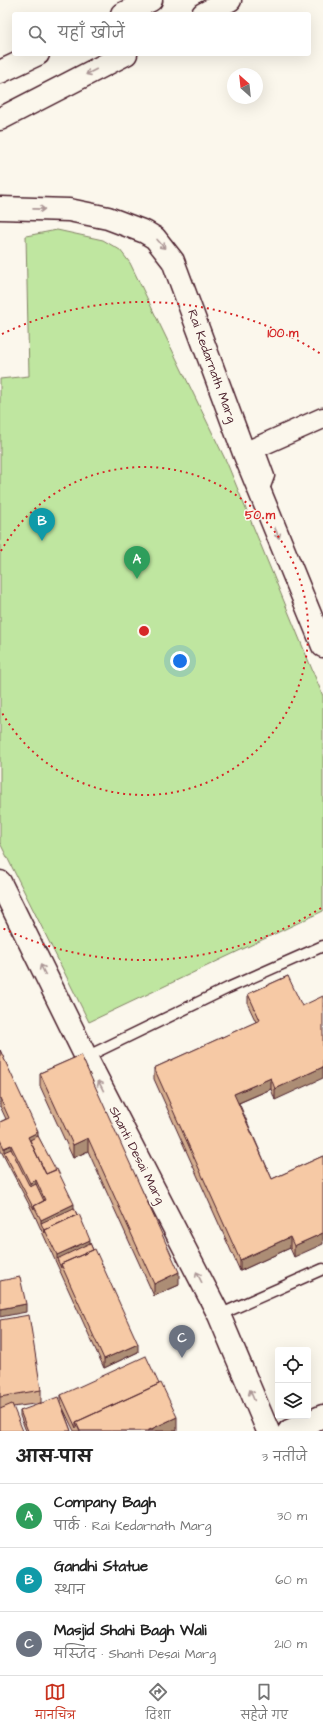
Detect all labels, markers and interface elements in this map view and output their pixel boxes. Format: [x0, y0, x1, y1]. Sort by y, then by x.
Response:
search box [12, 12, 311, 56]
icon: search [26, 23, 48, 45]
text: यहाँ खोजें [58, 23, 125, 44]
north arrow [227, 68, 263, 104]
one-way arrow [85, 69, 97, 76]
one-way arrow [32, 205, 45, 213]
one-way arrow [156, 239, 165, 249]
street label: Rai Kedarnath Marg [182, 307, 241, 426]
text: 100 m [268, 325, 299, 342]
text: 50 m [245, 507, 276, 524]
pin: B [29, 508, 55, 541]
one-way arrow [274, 527, 281, 539]
pin: A [124, 546, 150, 579]
centre of rings [137, 624, 151, 638]
your location [170, 651, 190, 671]
one-way arrow [39, 964, 47, 976]
one-way arrow [97, 1080, 105, 1092]
street label: Shanti Desai Marg [104, 1103, 170, 1208]
one-way arrow [195, 1271, 202, 1283]
pin: C [169, 1325, 195, 1358]
map controls [275, 1347, 311, 1419]
button: locate [275, 1347, 311, 1383]
button: layers [275, 1383, 311, 1419]
one-way arrow [248, 1390, 256, 1402]
text: आस-पास [16, 1445, 92, 1469]
text: 3 नतीजे [261, 1448, 307, 1466]
text: Company Bagh [54, 1492, 156, 1513]
text: A [25, 1507, 33, 1525]
text: 30 m [277, 1507, 307, 1525]
text: पार्क · Rai Kedarnath Marg [54, 1517, 211, 1535]
text: Gandhi Statue [54, 1556, 148, 1577]
text: B [24, 1571, 34, 1589]
text: 60 m [275, 1571, 307, 1589]
text: स्थान [54, 1581, 85, 1599]
text: Masjid Shahi Bagh Wali [54, 1620, 206, 1641]
text: C [24, 1635, 34, 1653]
text: 210 m [274, 1635, 307, 1653]
text: मस्जिद · Shanti Desai Marg [54, 1645, 216, 1663]
tab: मानचित्र [35, 1681, 75, 1727]
tab: दिशा [146, 1681, 171, 1727]
tab: सहेजे गए [241, 1681, 288, 1727]

